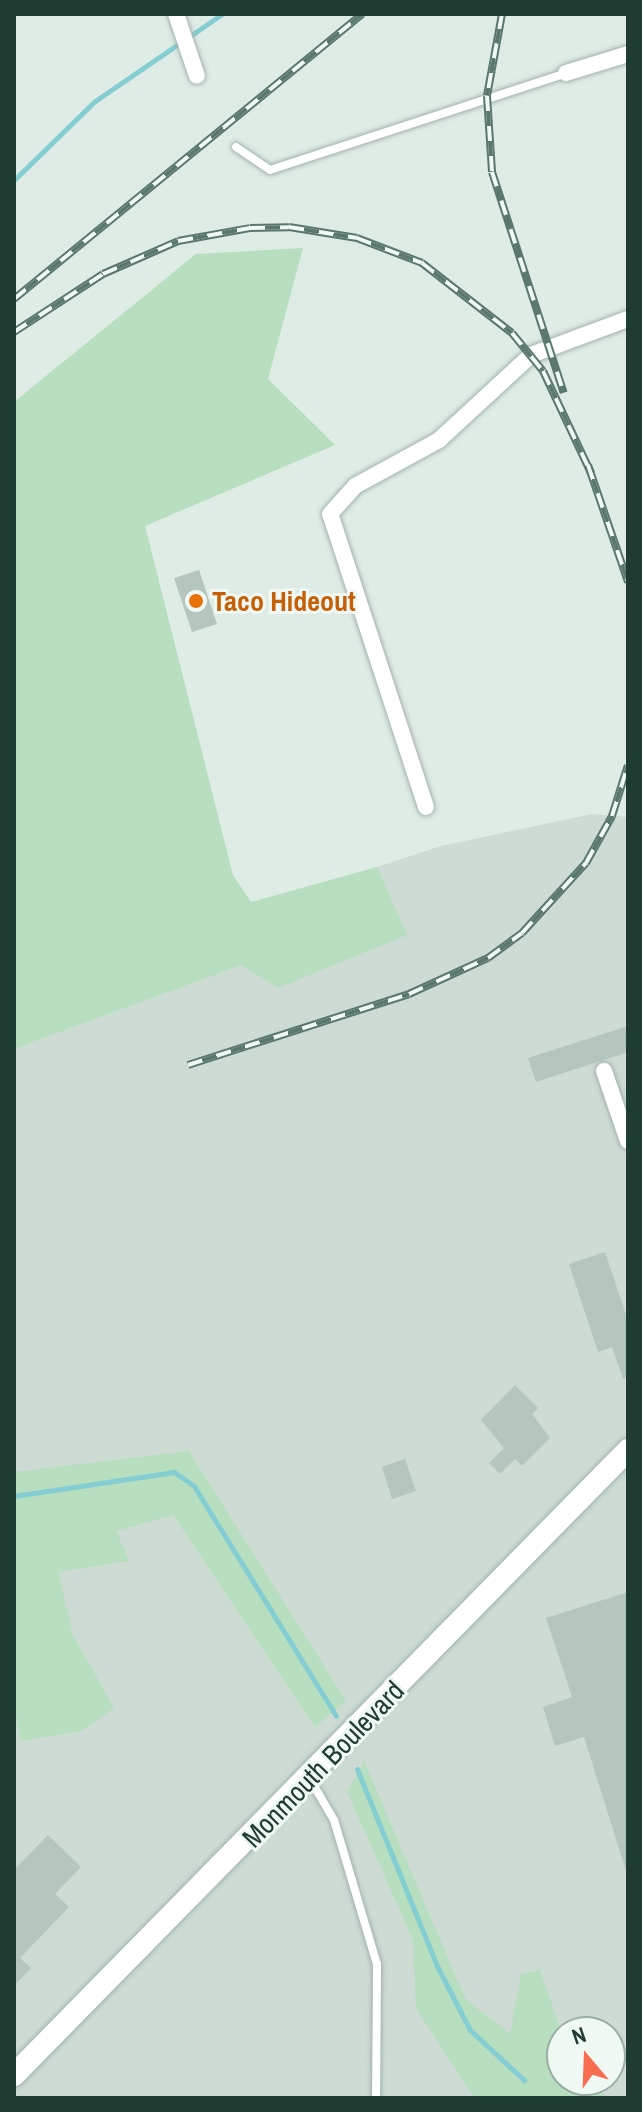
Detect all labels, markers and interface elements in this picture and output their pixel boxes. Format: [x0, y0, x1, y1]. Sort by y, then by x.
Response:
place label: Taco Hideout [212, 584, 356, 618]
marker: Taco Hideout [187, 592, 205, 610]
street label: Monmouth Boulevard [235, 1674, 411, 1854]
north arrow [546, 2016, 626, 2096]
text: N [568, 2019, 590, 2052]

